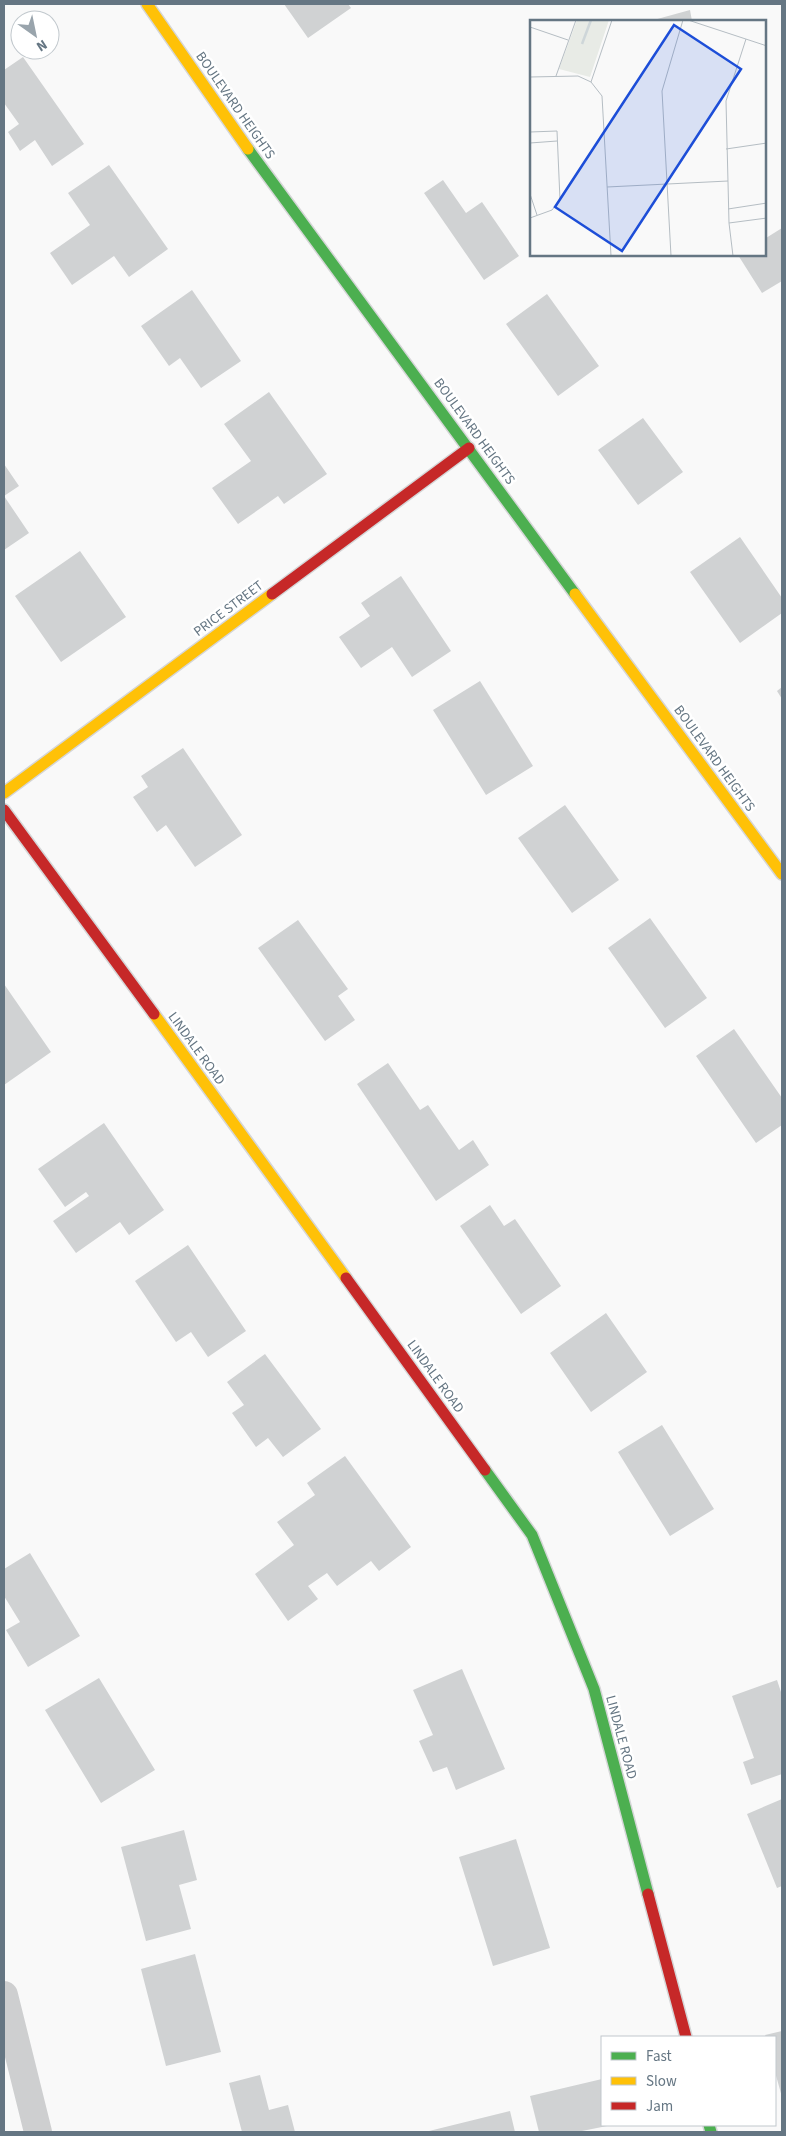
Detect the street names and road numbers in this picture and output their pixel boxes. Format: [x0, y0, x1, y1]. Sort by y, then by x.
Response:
street label: BOULEVARD HEIGHTS [191, 48, 280, 163]
street label: BOULEVARD HEIGHTS [429, 374, 520, 489]
street label: PRICE STREET [190, 576, 268, 642]
street label: BOULEVARD HEIGHTS [669, 701, 760, 816]
street label: LINDALE ROAD [163, 1008, 230, 1089]
street label: LINDALE ROAD [402, 1336, 469, 1417]
street label: LINDALE ROAD [600, 1693, 642, 1781]

